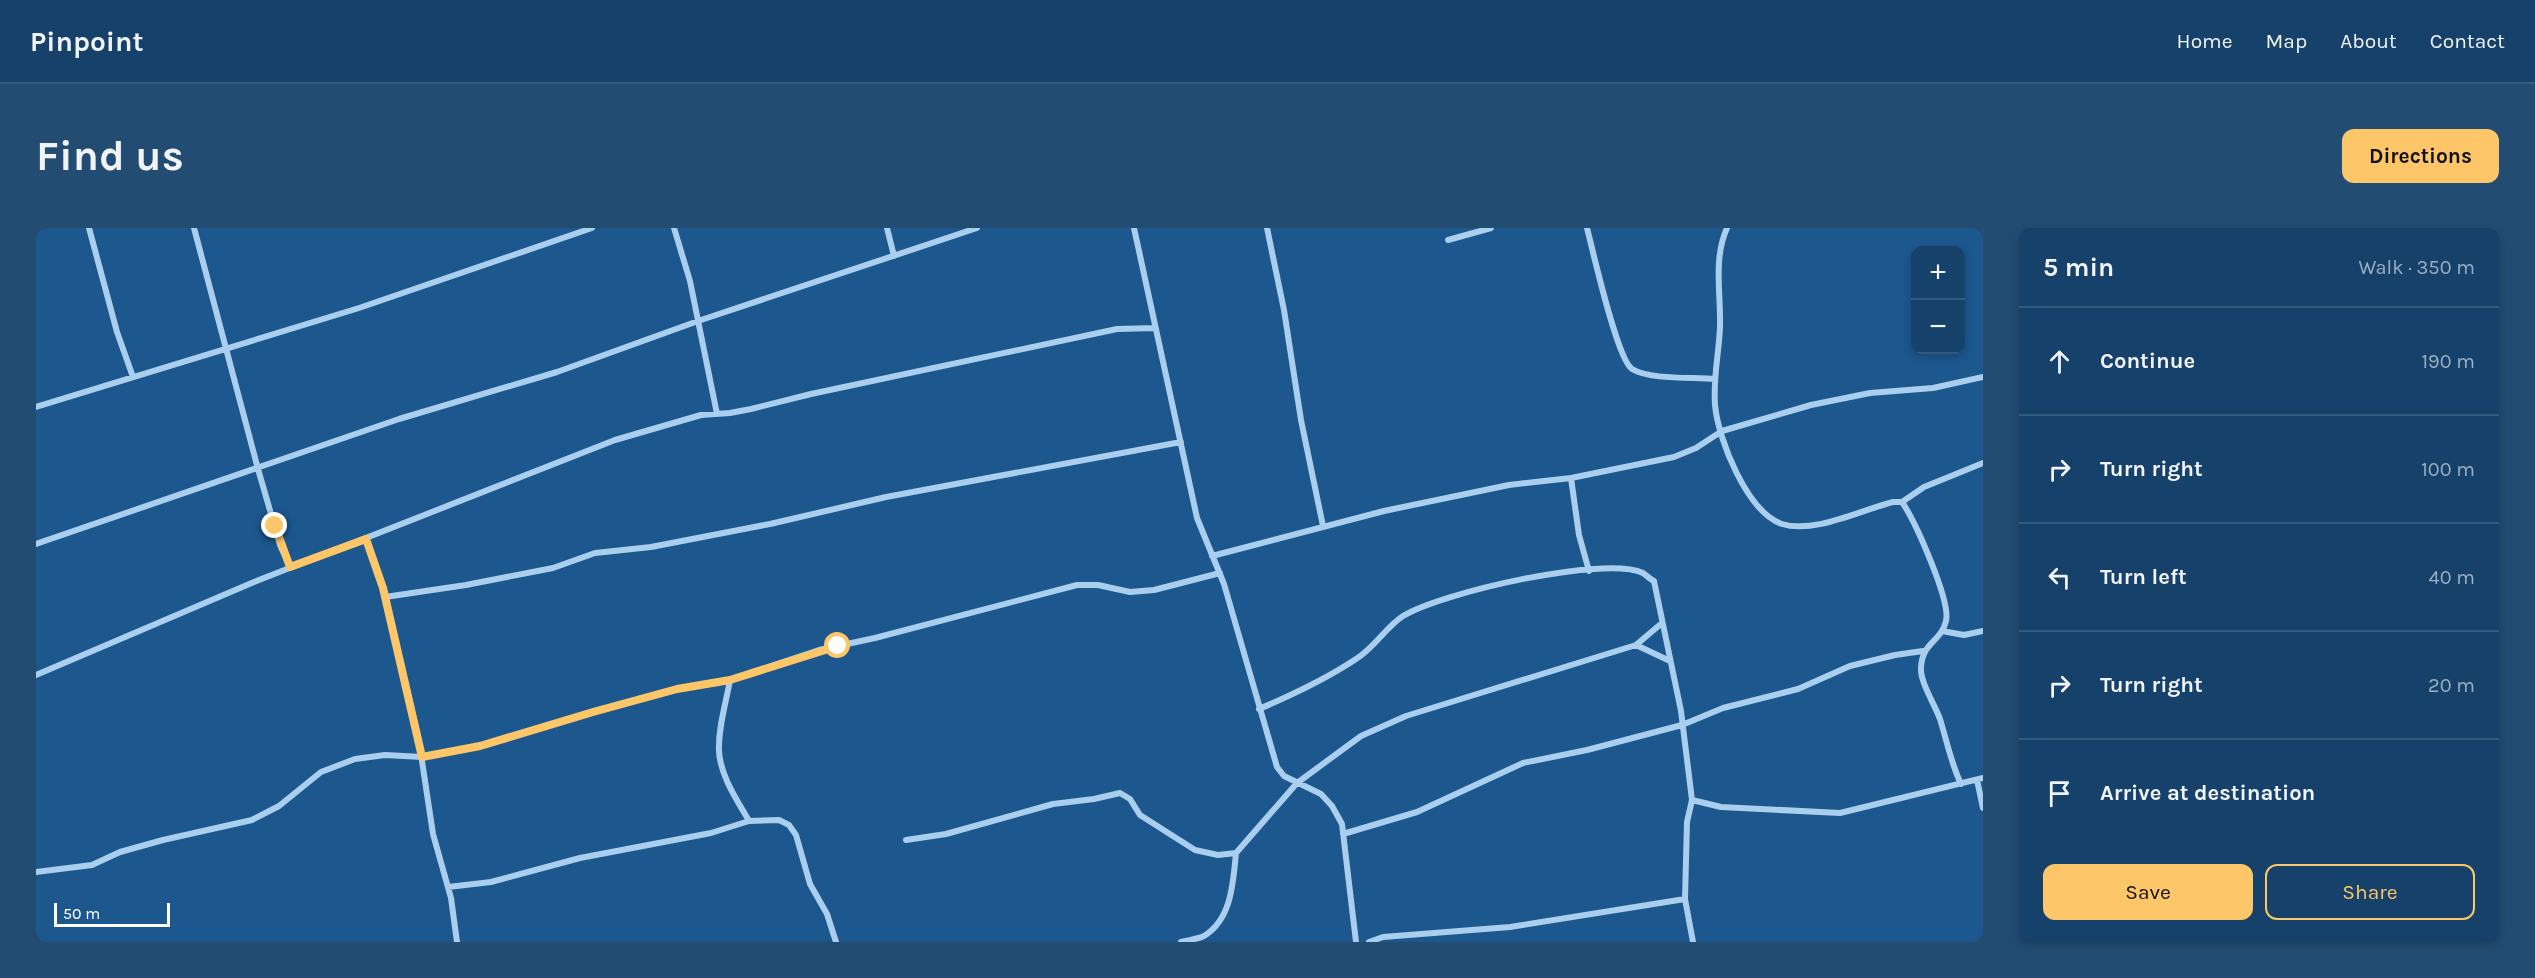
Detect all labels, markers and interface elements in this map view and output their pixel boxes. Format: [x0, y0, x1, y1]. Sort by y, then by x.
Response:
text: Pinpoint [30, 25, 143, 58]
text: Home [2177, 29, 2233, 53]
text: Map [2266, 29, 2307, 53]
text: About [2340, 29, 2397, 53]
text: Contact [2430, 29, 2505, 53]
button: Directions [2342, 129, 2499, 183]
text: Find us [36, 131, 184, 181]
map controls [1911, 246, 1965, 354]
button: + [1911, 246, 1965, 300]
text: 5 min [2043, 252, 2114, 283]
text: Walk · 350 m [2358, 256, 2475, 279]
button: − [1911, 300, 1965, 354]
icon: ahead [2043, 345, 2076, 378]
text: Continue [2100, 348, 2195, 374]
text: 190 m [2421, 350, 2475, 373]
icon: right [2043, 453, 2076, 486]
text: Turn right [2100, 456, 2203, 482]
text: 100 m [2421, 458, 2475, 481]
route end [261, 512, 287, 538]
icon: left [2043, 561, 2076, 594]
text: Turn left [2100, 564, 2187, 590]
text: 40 m [2429, 566, 2475, 589]
route start [824, 632, 850, 658]
icon: right [2043, 669, 2076, 702]
text: Turn right [2100, 672, 2203, 698]
text: 20 m [2428, 674, 2475, 697]
icon: arrive [2043, 777, 2076, 810]
text: Arrive at destination [2100, 780, 2315, 806]
button: Save [2043, 864, 2253, 920]
button: Share [2265, 864, 2475, 920]
scale bar [54, 900, 170, 928]
text: 50 m [63, 904, 100, 923]

